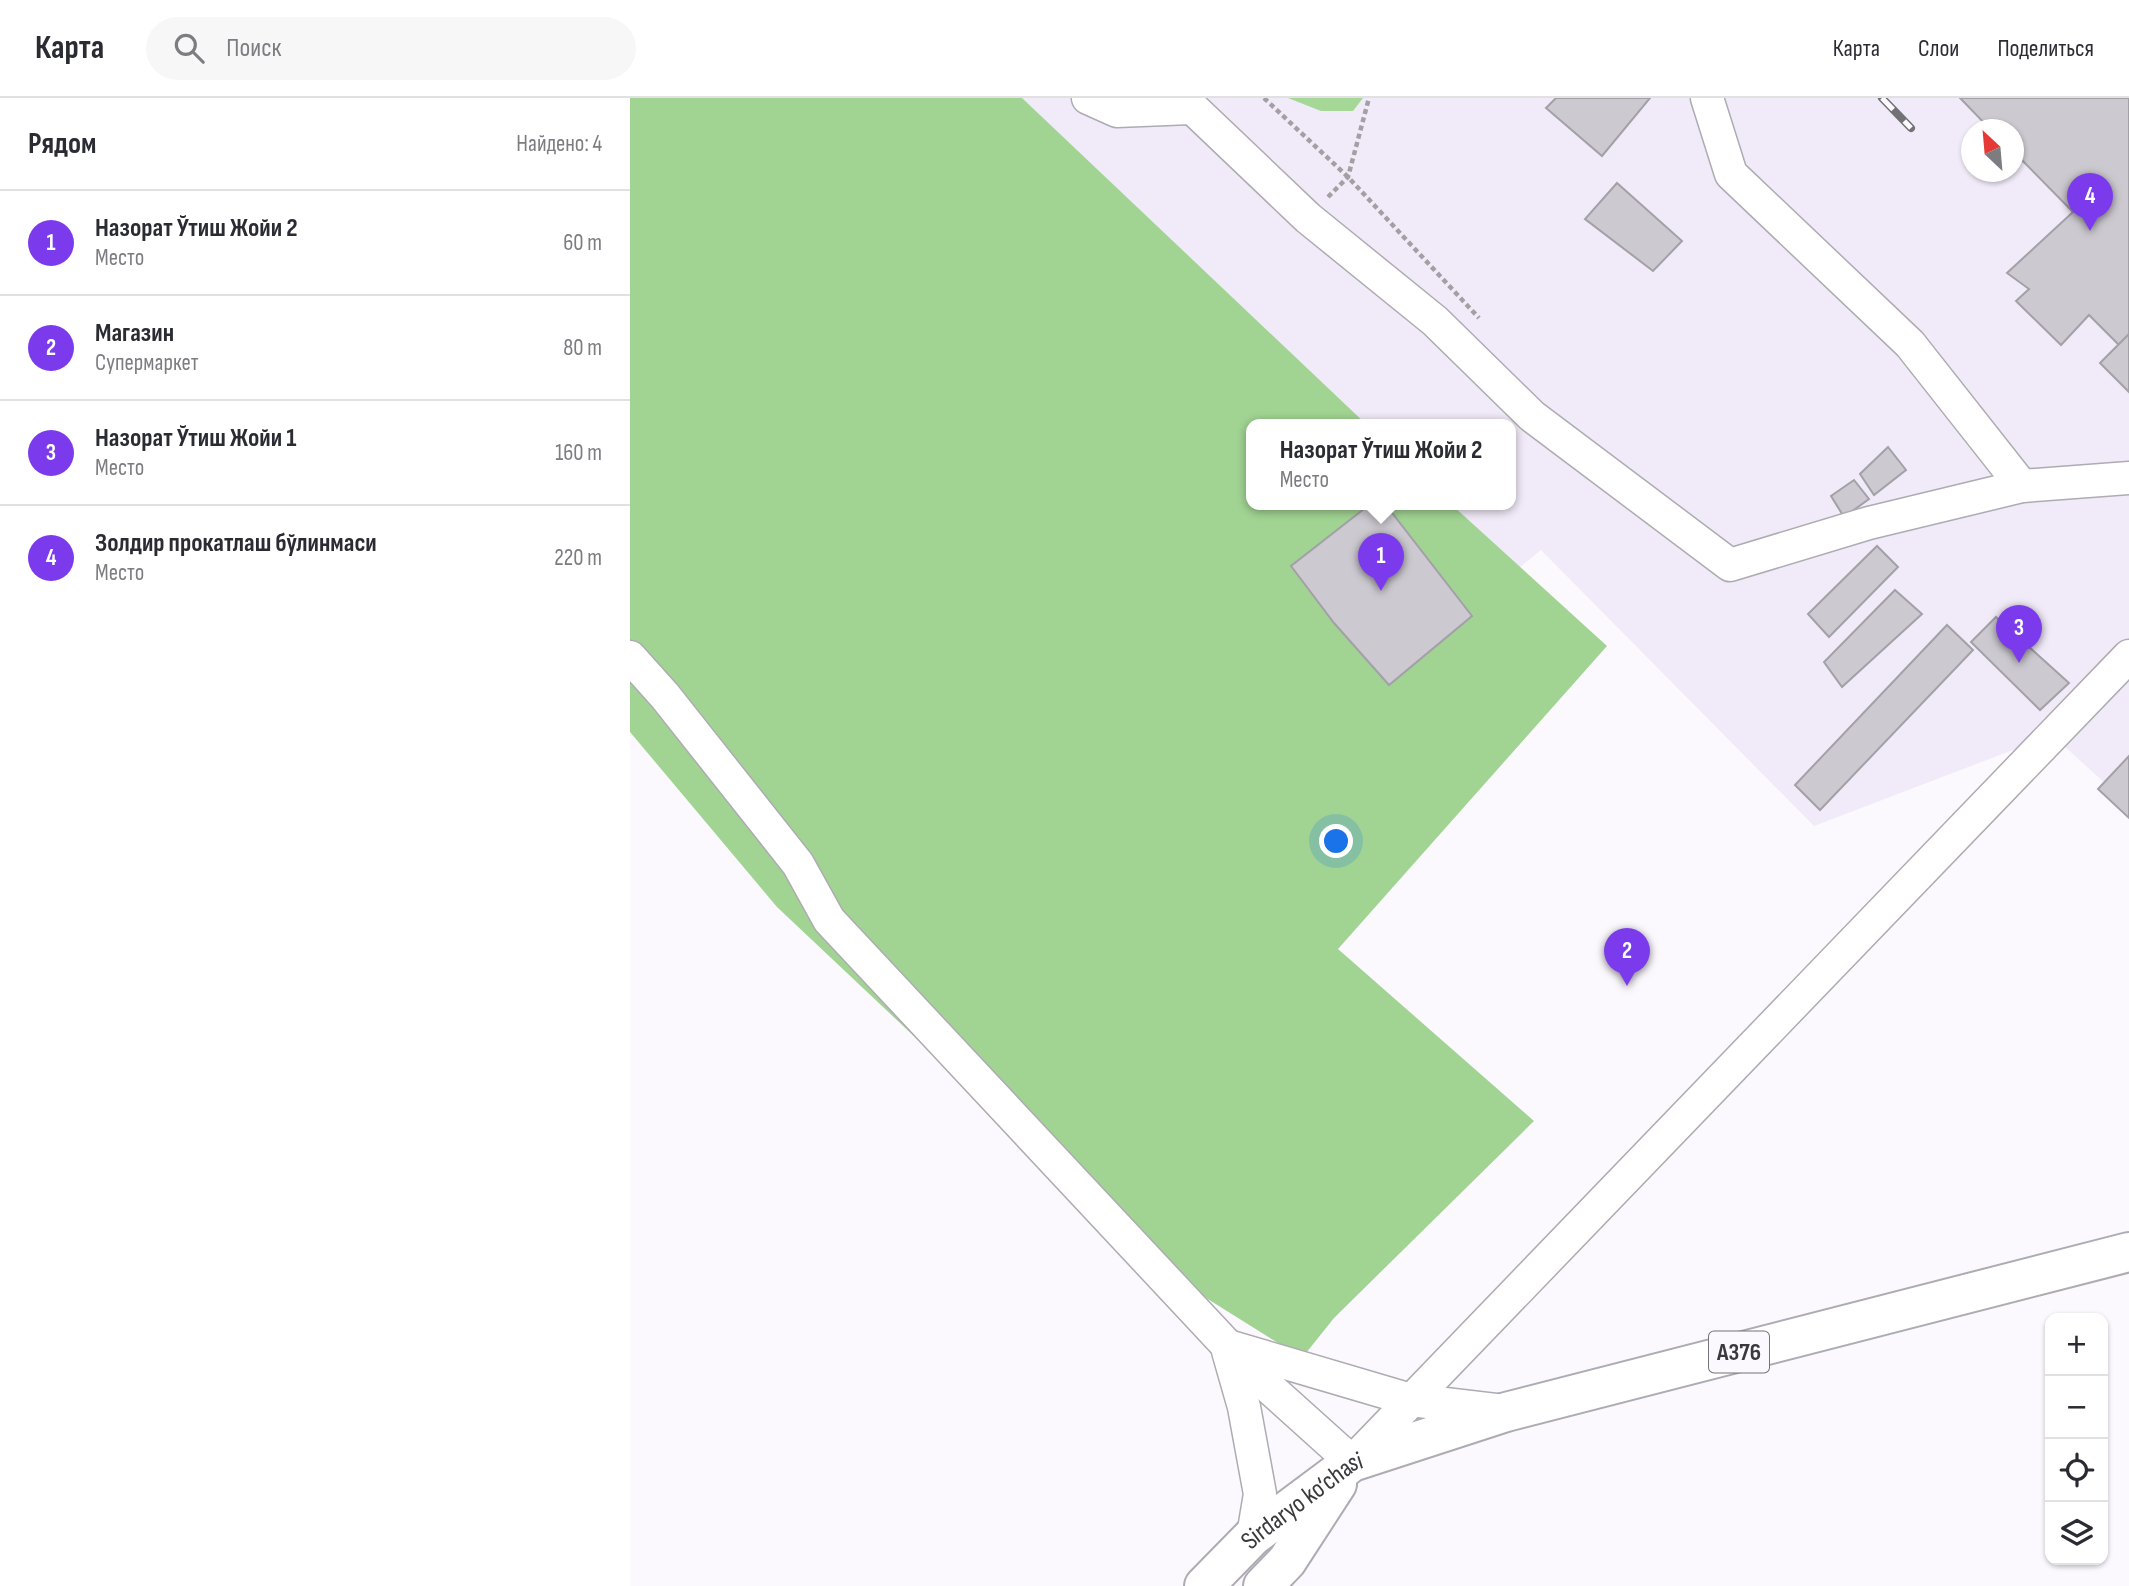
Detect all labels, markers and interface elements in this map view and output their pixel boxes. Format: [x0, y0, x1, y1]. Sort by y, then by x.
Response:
search box [146, 17, 636, 80]
text: Карта [35, 28, 104, 68]
icon: search [170, 29, 208, 67]
text: Поиск [226, 33, 281, 64]
text: Карта [1833, 34, 1880, 63]
text: Слои [1918, 34, 1959, 63]
text: Поделиться [1997, 34, 2094, 63]
north arrow [1961, 119, 2024, 182]
text: Рядом [28, 126, 96, 162]
text: Найдено: 4 [516, 130, 602, 158]
pin: 4 [2067, 173, 2113, 231]
text: Назорат Ўтиш Жойи 2 [95, 213, 298, 244]
text: 1 [46, 229, 56, 257]
text: 60 m [563, 229, 602, 257]
text: Место [95, 244, 144, 272]
text: Магазин [95, 318, 174, 349]
text: 2 [46, 334, 56, 362]
text: 80 m [563, 334, 602, 362]
text: Супермаркет [95, 349, 198, 377]
popup [1246, 419, 1516, 510]
text: Назорат Ўтиш Жойи 1 [95, 423, 296, 454]
text: Назорат Ўтиш Жойи 2 [1280, 435, 1482, 466]
text: 3 [46, 439, 56, 467]
text: 160 m [555, 439, 602, 467]
text: Место [95, 454, 144, 482]
text: Место [1280, 466, 1329, 494]
text: Золдир прокатлаш бўлинмаси [95, 528, 377, 559]
pin: 1 [1358, 533, 1404, 591]
text: 4 [46, 544, 56, 572]
text: 220 m [554, 544, 602, 572]
text: Место [95, 559, 144, 587]
pin: 3 [1996, 605, 2042, 663]
your location [1319, 824, 1353, 858]
pin: 2 [1604, 928, 1650, 986]
map controls [2045, 1313, 2108, 1565]
button: + [2045, 1313, 2108, 1376]
road number: A376 [1709, 1332, 1769, 1372]
button: − [2045, 1376, 2108, 1439]
button: locate [2045, 1439, 2108, 1502]
street label: Sirdaryo ko‘chasi [1235, 1446, 1367, 1556]
button: layers [2045, 1502, 2108, 1565]

